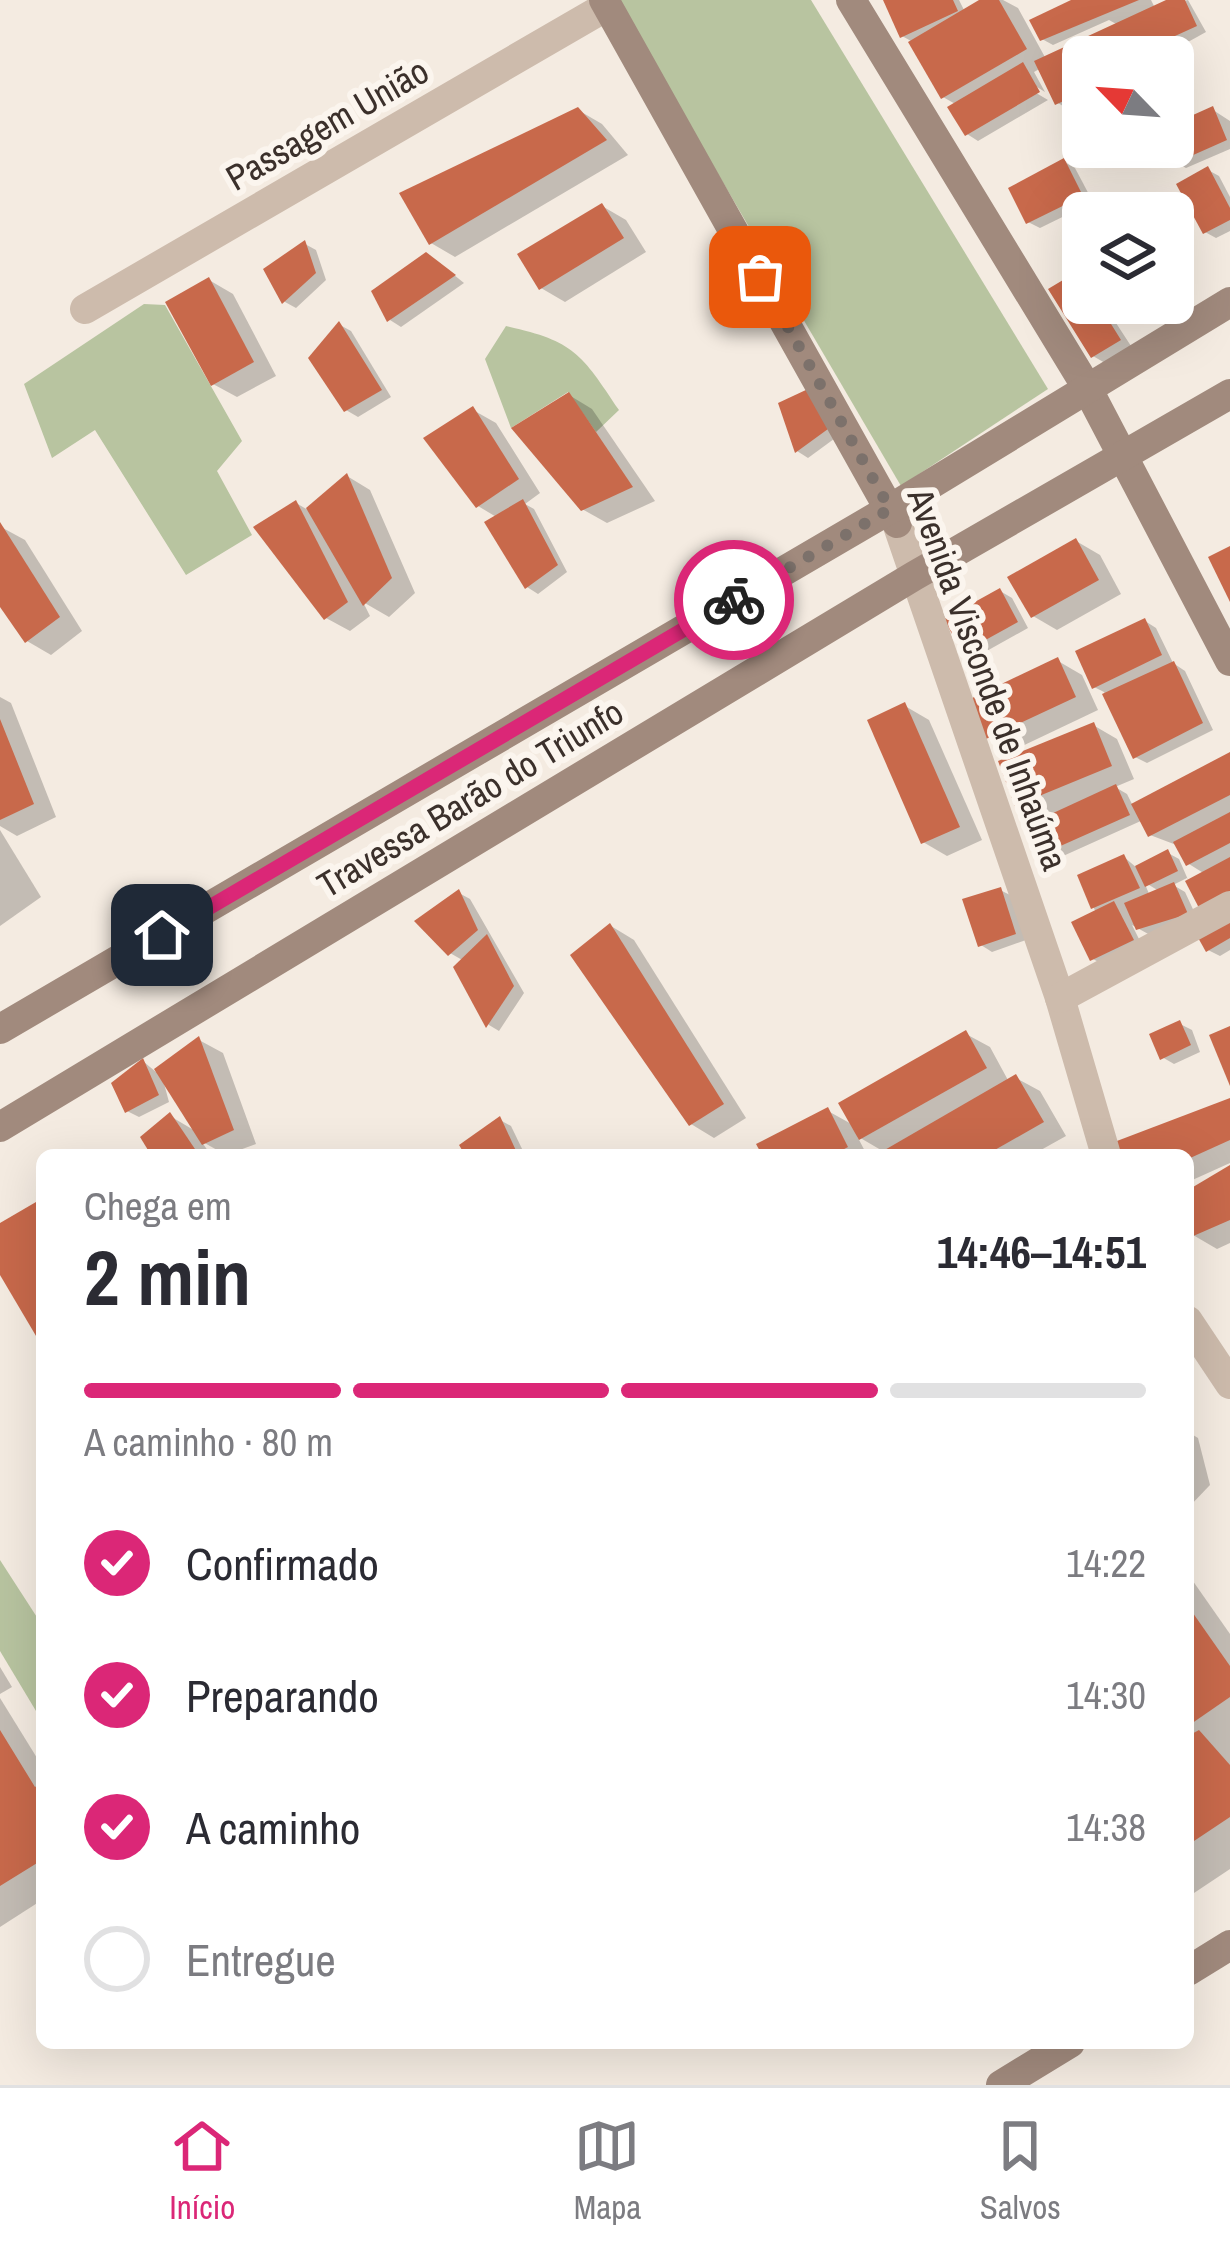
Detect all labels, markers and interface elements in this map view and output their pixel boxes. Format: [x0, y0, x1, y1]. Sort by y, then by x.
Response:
north arrow [1062, 36, 1194, 168]
map controls [1062, 36, 1194, 324]
street label: Passagem União [217, 47, 437, 201]
button: layers [1062, 192, 1194, 324]
pin [709, 226, 811, 328]
icon: bag [727, 244, 793, 310]
street label: Avenida Visconde de Inhaúma [896, 481, 1079, 876]
courier [674, 540, 794, 660]
icon: bike [701, 567, 767, 633]
street label: Travessa Barão do Triunfo [308, 688, 632, 908]
pin [111, 884, 213, 986]
icon: home [129, 902, 195, 968]
text: Chega em [84, 1180, 232, 1232]
text: 14:46–14:51 [937, 1221, 1146, 1282]
text: 2 min [84, 1224, 251, 1329]
text: A caminho · 80 m [84, 1416, 333, 1468]
icon: check [84, 1530, 150, 1596]
text: Confirmado [186, 1533, 379, 1594]
text: 14:22 [1066, 1537, 1146, 1589]
icon: check [84, 1662, 150, 1728]
text: Preparando [186, 1665, 379, 1726]
text: 14:30 [1066, 1669, 1146, 1721]
icon: check [84, 1794, 150, 1860]
text: A caminho [186, 1797, 360, 1858]
text: 14:38 [1066, 1801, 1146, 1853]
text: Entregue [186, 1929, 336, 1990]
tab: Início [169, 2113, 235, 2229]
tab: Mapa [574, 2113, 641, 2229]
tab: Salvos [980, 2113, 1061, 2229]

